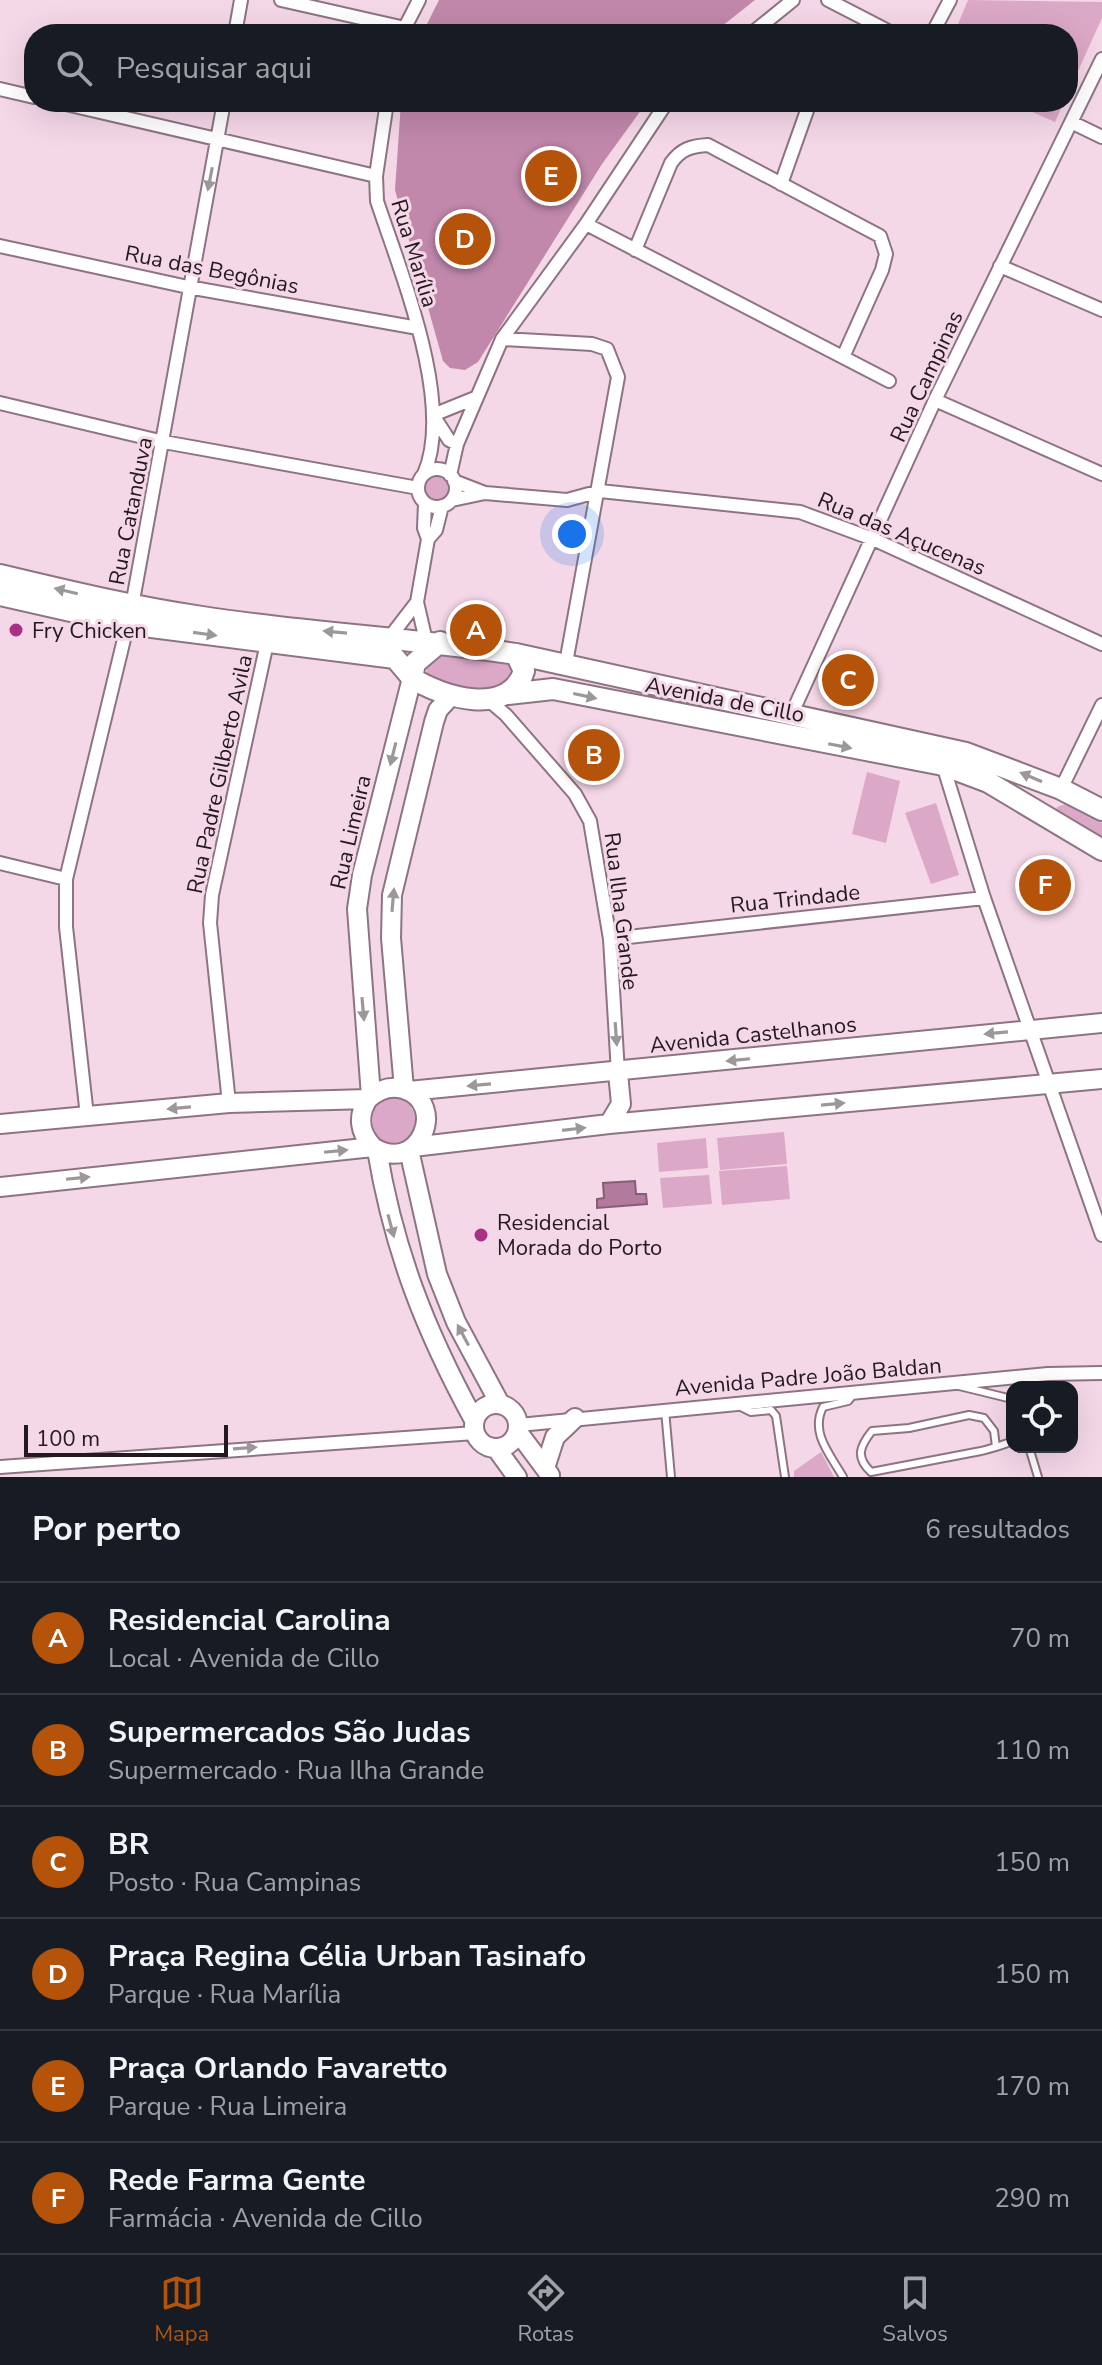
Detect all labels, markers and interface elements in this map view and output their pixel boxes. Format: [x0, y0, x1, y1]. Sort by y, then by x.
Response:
search box [24, 24, 1078, 112]
icon: search [52, 46, 96, 90]
text: Pesquisar aqui [116, 48, 312, 89]
pin: E [525, 146, 577, 206]
one-way arrow [203, 166, 216, 191]
street label: Rua Marília [383, 196, 445, 311]
pin: D [439, 209, 491, 269]
street label: Rua das Begônias [122, 238, 301, 302]
street label: Rua Campinas [883, 306, 971, 447]
street label: Rua Catanduva [102, 435, 160, 588]
street label: Rua das Açucenas [813, 485, 990, 583]
your location [552, 514, 592, 554]
one-way arrow [53, 584, 78, 597]
pin: A [450, 600, 502, 660]
place label: Fry Chicken [32, 616, 147, 646]
marker: Fry Chicken [7, 621, 25, 639]
one-way arrow [322, 625, 347, 638]
one-way arrow [193, 628, 218, 641]
pin: C [822, 650, 874, 710]
street label: Rua Padre Gilberto Avila [180, 652, 260, 896]
street label: Avenida de Cillo [643, 670, 807, 730]
one-way arrow [573, 690, 598, 703]
pin: B [568, 725, 620, 785]
one-way arrow [828, 740, 853, 752]
one-way arrow [386, 741, 398, 766]
one-way arrow [1019, 770, 1043, 783]
street label: Rua Limeira [323, 772, 379, 892]
street label: Rua Ilha Grande [596, 831, 646, 992]
pin: F [1019, 855, 1071, 915]
street label: Rua Trindade [729, 877, 862, 921]
one-way arrow [386, 887, 399, 912]
one-way arrow [357, 997, 370, 1022]
street label: Avenida Castelhanos [648, 1009, 858, 1061]
one-way arrow [610, 1022, 623, 1047]
one-way arrow [984, 1027, 1009, 1040]
one-way arrow [725, 1054, 750, 1067]
one-way arrow [466, 1079, 491, 1092]
one-way arrow [821, 1097, 846, 1110]
one-way arrow [166, 1102, 191, 1115]
one-way arrow [562, 1122, 587, 1135]
one-way arrow [324, 1144, 349, 1157]
one-way arrow [65, 1172, 90, 1185]
place label: Residencial Morada do Porto [497, 1208, 662, 1263]
one-way arrow [386, 1214, 398, 1239]
marker: Residencial Morada do Porto [472, 1226, 490, 1244]
one-way arrow [456, 1324, 470, 1346]
street label: Avenida Padre João Baldan [673, 1350, 943, 1404]
map controls [1006, 1381, 1078, 1453]
button: locate [1006, 1381, 1078, 1453]
scale bar [24, 1421, 228, 1457]
text: 100 m [36, 1424, 100, 1454]
one-way arrow [233, 1442, 258, 1455]
text: Por perto [32, 1506, 181, 1552]
text: 6 resultados [925, 1512, 1070, 1547]
text: Residencial Carolina [108, 1600, 391, 1641]
text: A [48, 1621, 68, 1656]
text: 70 m [1010, 1621, 1070, 1656]
text: Local · Avenida de Cillo [108, 1641, 380, 1676]
text: Supermercados São Judas [108, 1712, 471, 1753]
text: B [49, 1733, 67, 1768]
text: 110 m [994, 1733, 1070, 1768]
text: Supermercado · Rua Ilha Grande [108, 1753, 484, 1788]
text: BR [108, 1824, 149, 1865]
text: C [49, 1845, 67, 1880]
text: 150 m [994, 1845, 1070, 1880]
text: Posto · Rua Campinas [108, 1865, 361, 1900]
text: Praça Regina Célia Urban Tasinafo [108, 1936, 586, 1977]
text: D [48, 1957, 68, 1992]
text: 150 m [994, 1957, 1070, 1992]
text: Parque · Rua Marília [108, 1977, 341, 2012]
text: Praça Orlando Favaretto [108, 2048, 448, 2089]
text: E [50, 2069, 66, 2104]
text: 170 m [994, 2069, 1070, 2104]
text: Parque · Rua Limeira [108, 2089, 347, 2124]
text: Rede Farma Gente [108, 2160, 366, 2201]
text: F [51, 2181, 65, 2216]
text: 290 m [994, 2181, 1070, 2216]
text: Farmácia · Avenida de Cillo [108, 2201, 423, 2236]
tab: Mapa [154, 2271, 209, 2349]
tab: Rotas [517, 2271, 574, 2349]
tab: Salvos [882, 2271, 948, 2349]

